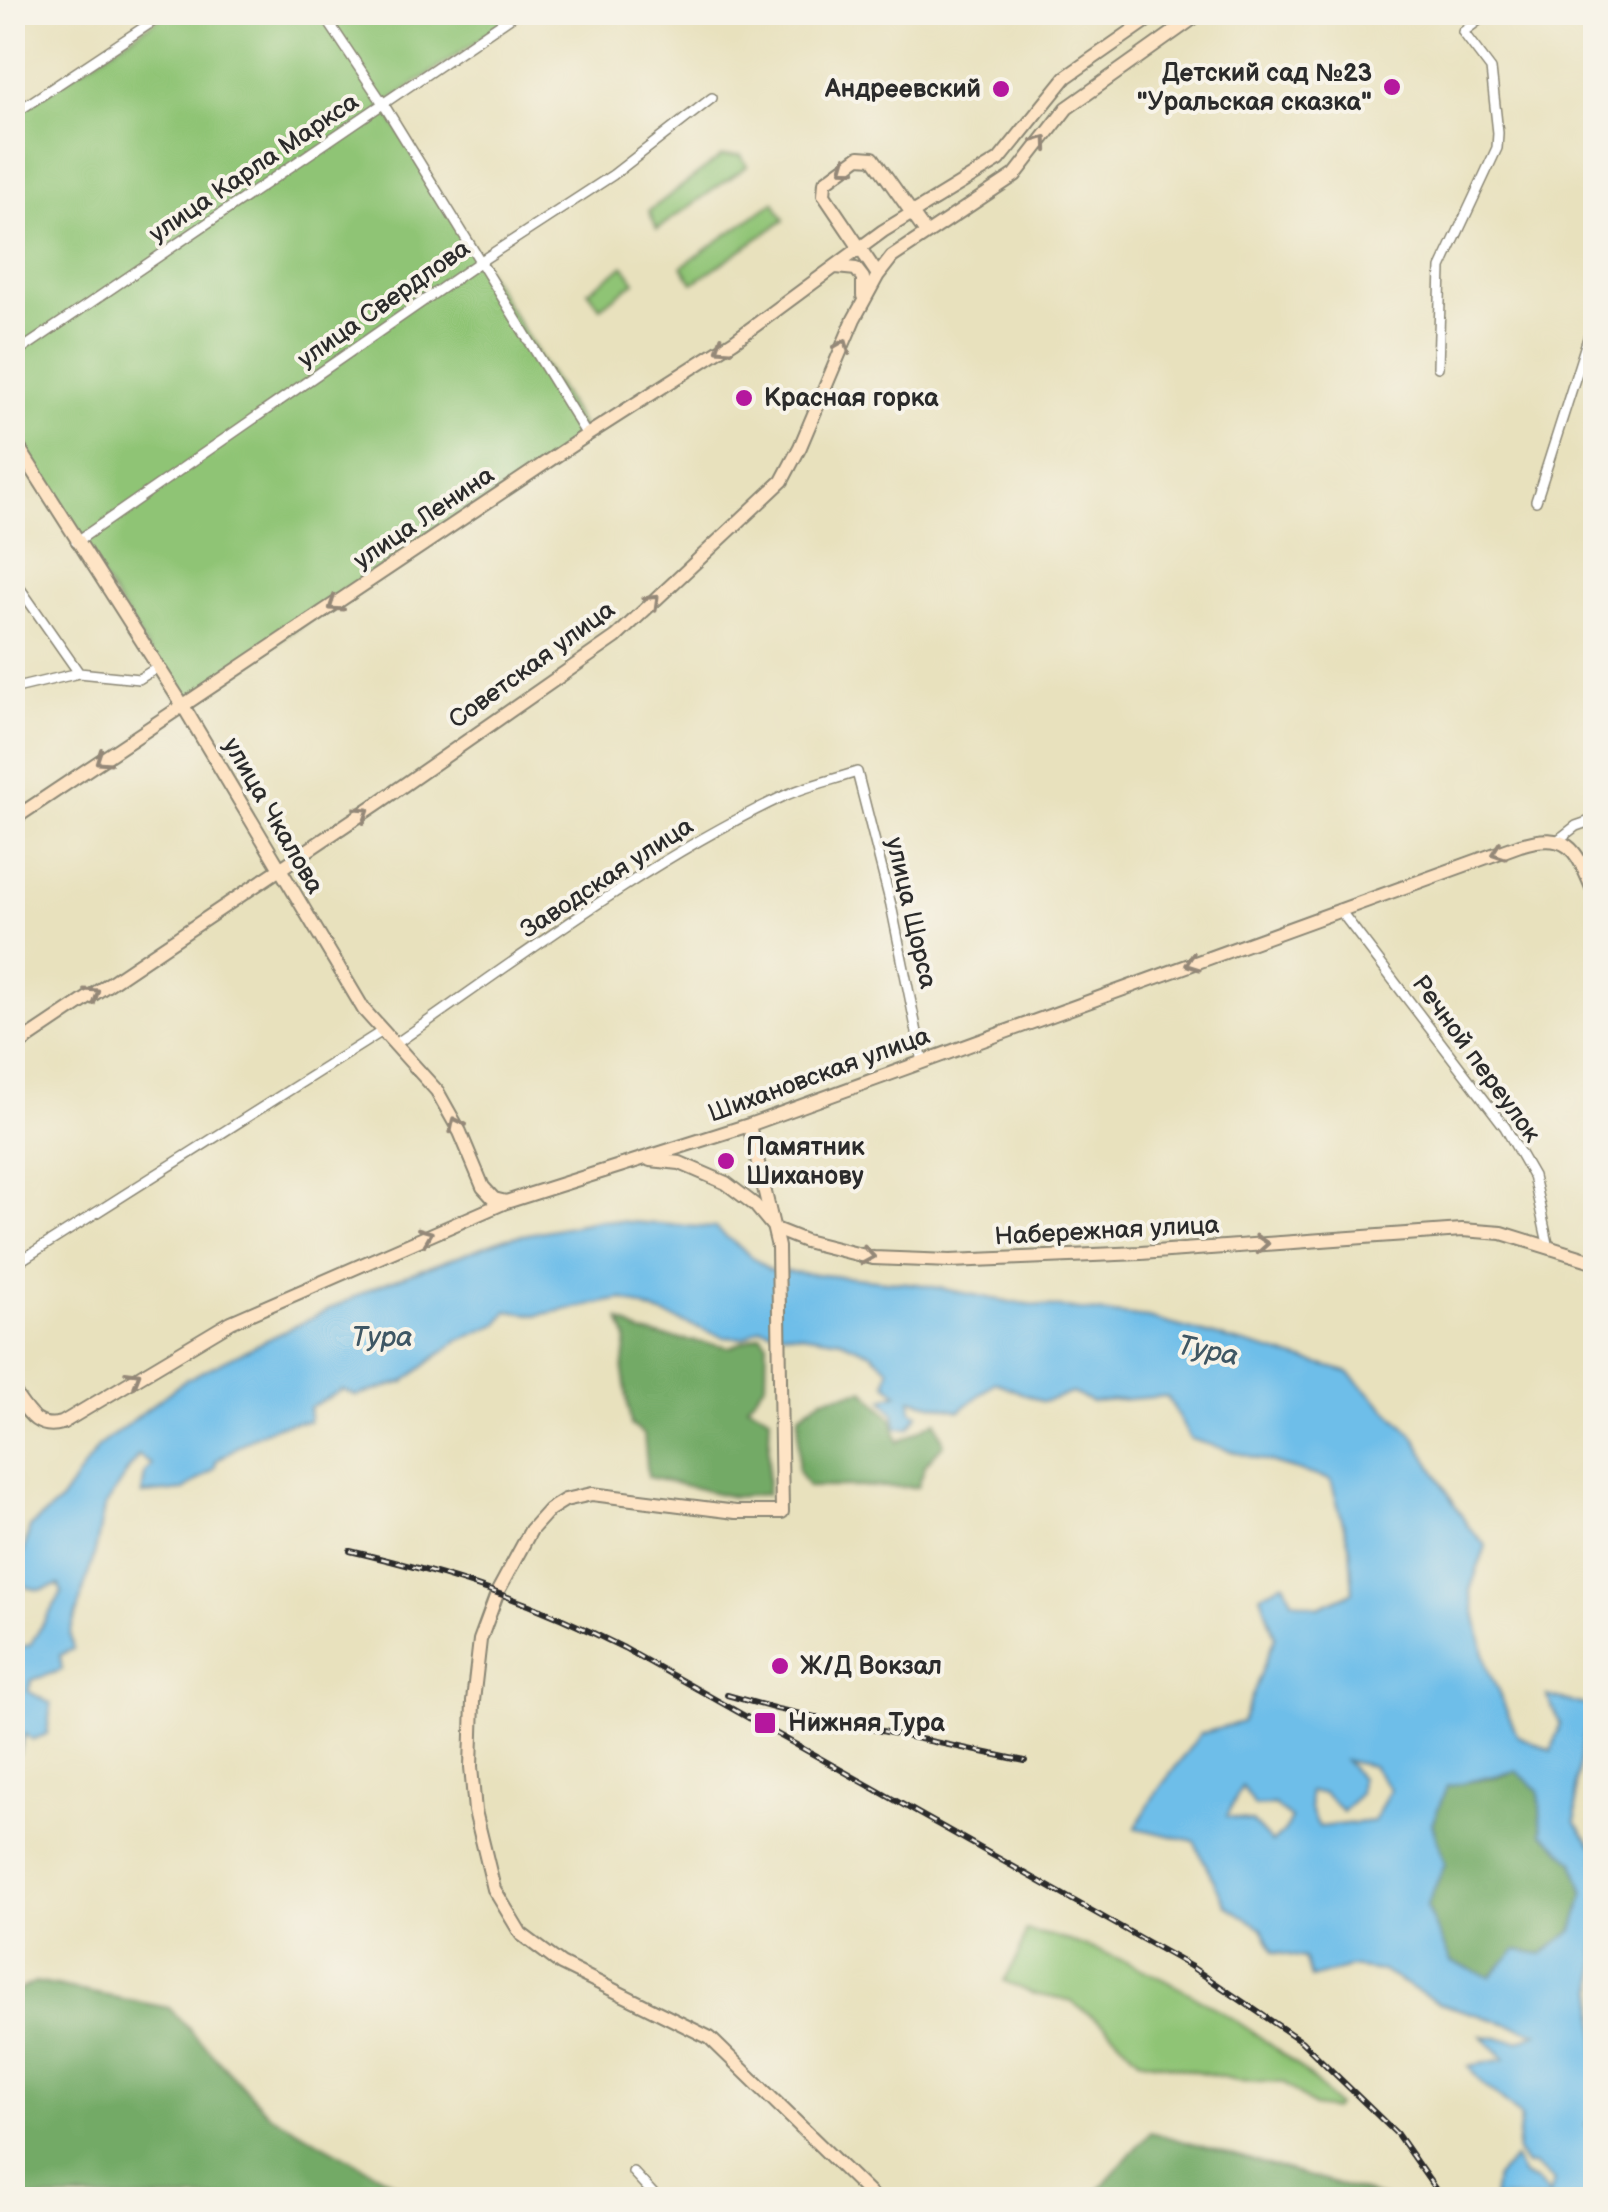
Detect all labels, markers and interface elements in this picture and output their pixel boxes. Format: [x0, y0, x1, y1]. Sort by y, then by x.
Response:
place label: Детский сад №23 "Уральская сказка" [1137, 58, 1372, 118]
place label: Андреевский [824, 74, 981, 105]
marker: Детский сад №23 "Уральская сказка" [1381, 76, 1403, 98]
marker: Андреевский [990, 78, 1012, 100]
street label: улица Карла Маркса [143, 86, 365, 250]
one-way arrow [1030, 135, 1048, 153]
one-way arrow [839, 155, 857, 173]
street label: улица Свердлова [292, 233, 476, 375]
one-way arrow [715, 335, 733, 354]
one-way arrow [832, 338, 852, 355]
place label: Красная горка [764, 383, 939, 414]
marker: Красная горка [733, 387, 755, 409]
street label: улица Ленина [348, 460, 500, 576]
one-way arrow [328, 592, 346, 611]
street label: Советская улица [443, 594, 621, 736]
one-way arrow [641, 595, 659, 613]
street label: улица Чкалова [216, 732, 330, 900]
one-way arrow [94, 747, 113, 765]
one-way arrow [352, 806, 370, 825]
street label: Заводская улица [515, 810, 699, 945]
street label: улица Щорса [879, 834, 944, 992]
one-way arrow [1491, 840, 1508, 861]
one-way arrow [1185, 951, 1202, 972]
street label: Речной переулок [1405, 969, 1548, 1149]
one-way arrow [82, 988, 100, 1006]
street label: Шихановская улица [704, 1020, 934, 1130]
one-way arrow [448, 1116, 468, 1134]
place label: Памятник Шиханову [746, 1132, 865, 1192]
marker: Памятник Шиханову [715, 1150, 737, 1172]
street label: Набережная улица [994, 1210, 1220, 1252]
one-way arrow [416, 1227, 434, 1247]
one-way arrow [1255, 1234, 1271, 1256]
one-way arrow [860, 1245, 876, 1266]
water label: Тура [351, 1321, 413, 1354]
water label: Тура [1175, 1329, 1241, 1373]
one-way arrow [123, 1371, 141, 1390]
place label: Ж/Д Вокзал [800, 1651, 942, 1682]
marker: Ж/Д Вокзал [769, 1655, 791, 1677]
place label: Нижняя Тура [788, 1708, 945, 1739]
marker: Нижняя Тура [752, 1710, 778, 1736]

